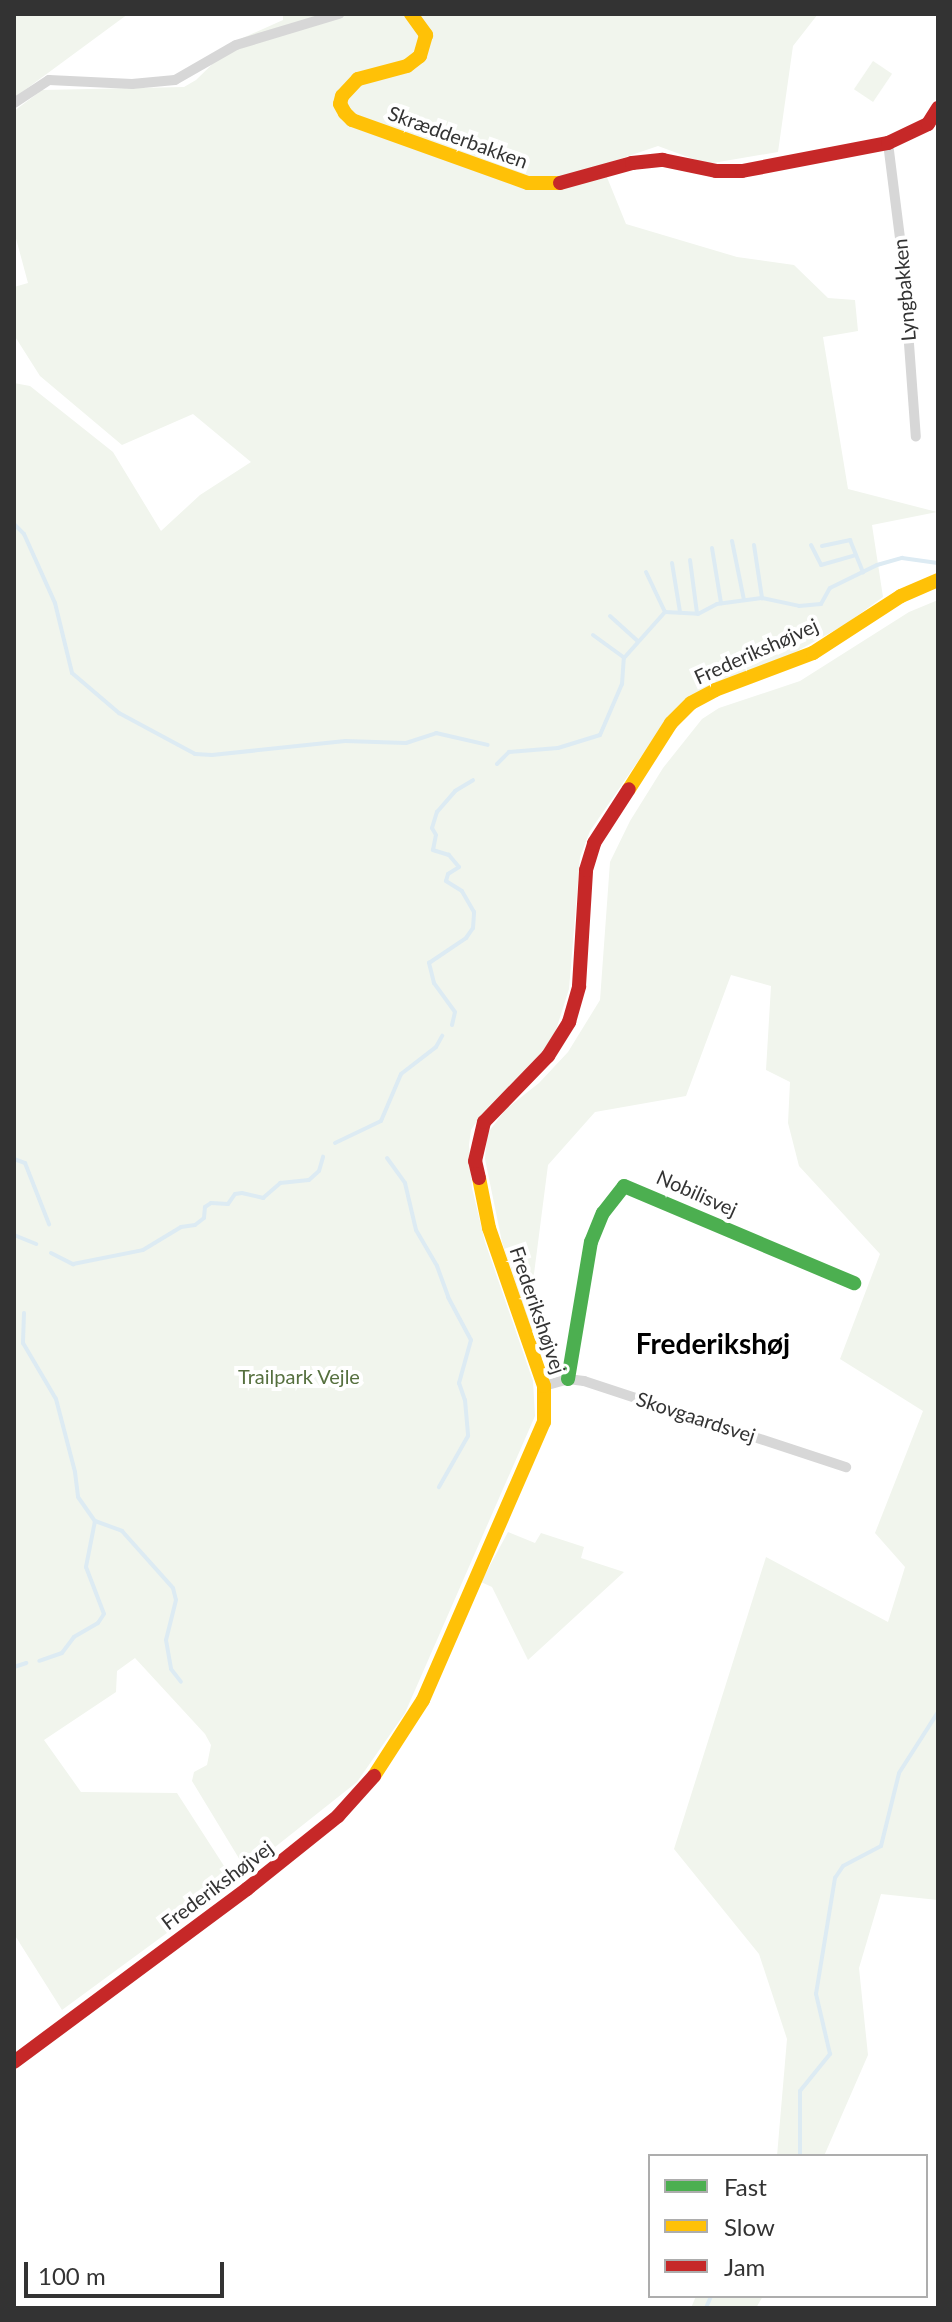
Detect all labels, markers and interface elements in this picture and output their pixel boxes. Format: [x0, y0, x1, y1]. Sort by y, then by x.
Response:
street label: Skrædderbakken [385, 101, 531, 173]
street label: Lyngbakken [888, 238, 920, 342]
street label: Frederikshøjvej [690, 613, 822, 689]
street label: Nobilisvej [653, 1165, 741, 1221]
street label: Frederikshøjvej [505, 1243, 571, 1377]
district label: Frederikshøj [636, 1326, 790, 1360]
park label: Trailpark Vejle [238, 1364, 360, 1388]
street label: Skovgaardsvej [633, 1386, 759, 1448]
street label: Frederikshøjvej [157, 1835, 277, 1935]
legend [648, 2154, 928, 2298]
text: Fast [724, 2172, 767, 2201]
text: Slow [724, 2212, 775, 2241]
scale bar [28, 2246, 228, 2296]
text: Jam [724, 2252, 765, 2281]
text: 100 m [38, 2261, 106, 2290]

